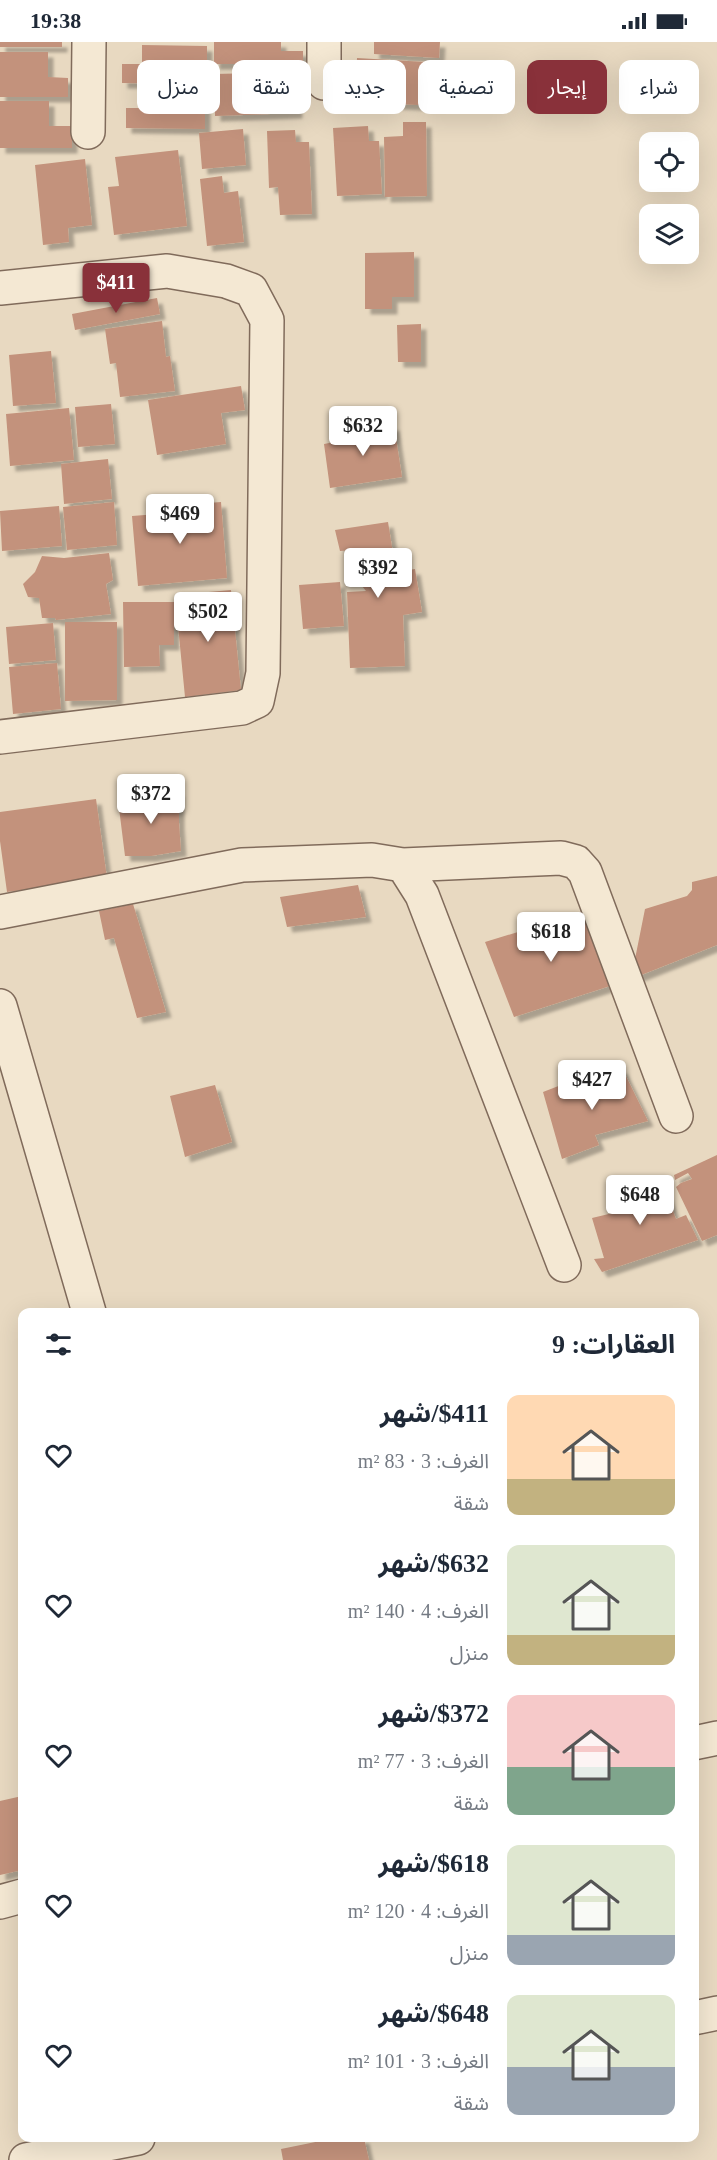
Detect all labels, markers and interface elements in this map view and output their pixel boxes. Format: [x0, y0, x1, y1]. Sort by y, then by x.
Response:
text: 19:38 [30, 8, 81, 33]
chip: منزل [137, 60, 220, 114]
chip: شقة [232, 60, 311, 114]
chip: جديد [323, 60, 406, 114]
chip: تصفية [418, 60, 515, 114]
chip: إيجار [527, 60, 607, 114]
chip: شراء [619, 60, 699, 114]
map controls [639, 132, 699, 264]
button: locate [639, 132, 699, 192]
button: layers [639, 204, 699, 264]
pin: $411 [80, 263, 152, 314]
text: $411 [97, 271, 135, 293]
pin: $632 [327, 406, 399, 457]
text: $632 [343, 414, 383, 436]
pin: $469 [144, 494, 216, 545]
text: $469 [160, 502, 200, 524]
pin: $392 [342, 548, 414, 599]
text: $392 [358, 556, 398, 578]
pin: $502 [172, 592, 244, 643]
text: $502 [188, 600, 228, 622]
pin: $372 [115, 774, 187, 825]
text: $372 [131, 782, 171, 804]
pin: $618 [515, 912, 587, 963]
text: $618 [531, 920, 571, 942]
pin: $427 [556, 1060, 628, 1111]
text: $427 [572, 1068, 612, 1090]
pin: $648 [604, 1175, 676, 1226]
text: $648 [620, 1183, 660, 1205]
icon: filters [42, 1328, 75, 1361]
text: العقارات: 9 [552, 1330, 675, 1359]
text: $411/شهر [380, 1399, 489, 1428]
icon: home [555, 1419, 627, 1491]
icon: heart [42, 1439, 75, 1472]
text: الغرف: 3 · 83 m² [358, 1450, 489, 1472]
text: شقة [454, 1492, 489, 1514]
text: $632/شهر [379, 1549, 489, 1578]
icon: home [555, 1569, 627, 1641]
icon: heart [42, 1589, 75, 1622]
text: الغرف: 4 · 140 m² [348, 1600, 489, 1622]
text: منزل [450, 1642, 489, 1664]
text: $372/شهر [379, 1699, 489, 1728]
icon: home [555, 1719, 627, 1791]
icon: heart [42, 1739, 75, 1772]
text: الغرف: 3 · 77 m² [358, 1750, 489, 1772]
text: شقة [454, 1792, 489, 1814]
text: $618/شهر [379, 1849, 489, 1878]
icon: home [555, 1869, 627, 1941]
icon: heart [42, 1889, 75, 1922]
text: الغرف: 4 · 120 m² [348, 1900, 489, 1922]
text: منزل [450, 1942, 489, 1964]
text: $648/شهر [379, 1999, 489, 2028]
icon: home [555, 2019, 627, 2091]
icon: heart [42, 2039, 75, 2072]
text: الغرف: 3 · 101 m² [348, 2050, 489, 2072]
text: شقة [454, 2092, 489, 2114]

